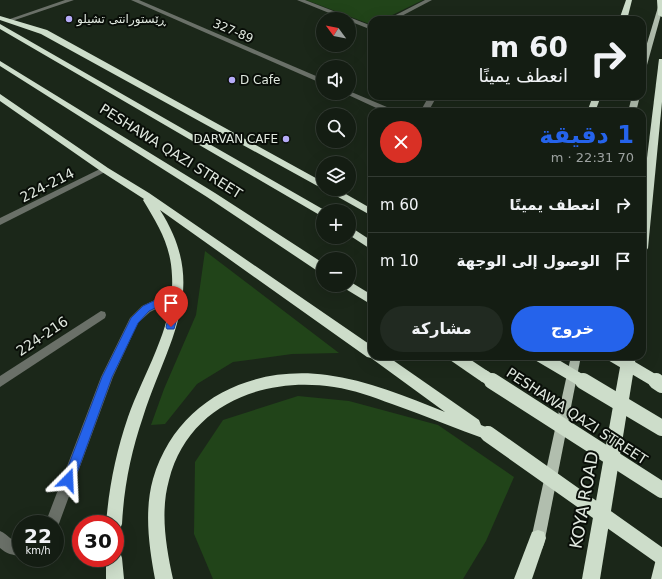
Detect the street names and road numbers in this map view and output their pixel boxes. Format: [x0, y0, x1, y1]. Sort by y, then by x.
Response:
street label: 327-89 [211, 16, 255, 46]
street label: PESHAWA QAZI STREET [97, 101, 245, 202]
street label: 224-214 [17, 165, 77, 205]
street label: 224-216 [13, 313, 71, 359]
street label: PESHAWA QAZI STREET [504, 364, 651, 468]
street label: KOYA ROAD [566, 450, 602, 550]

